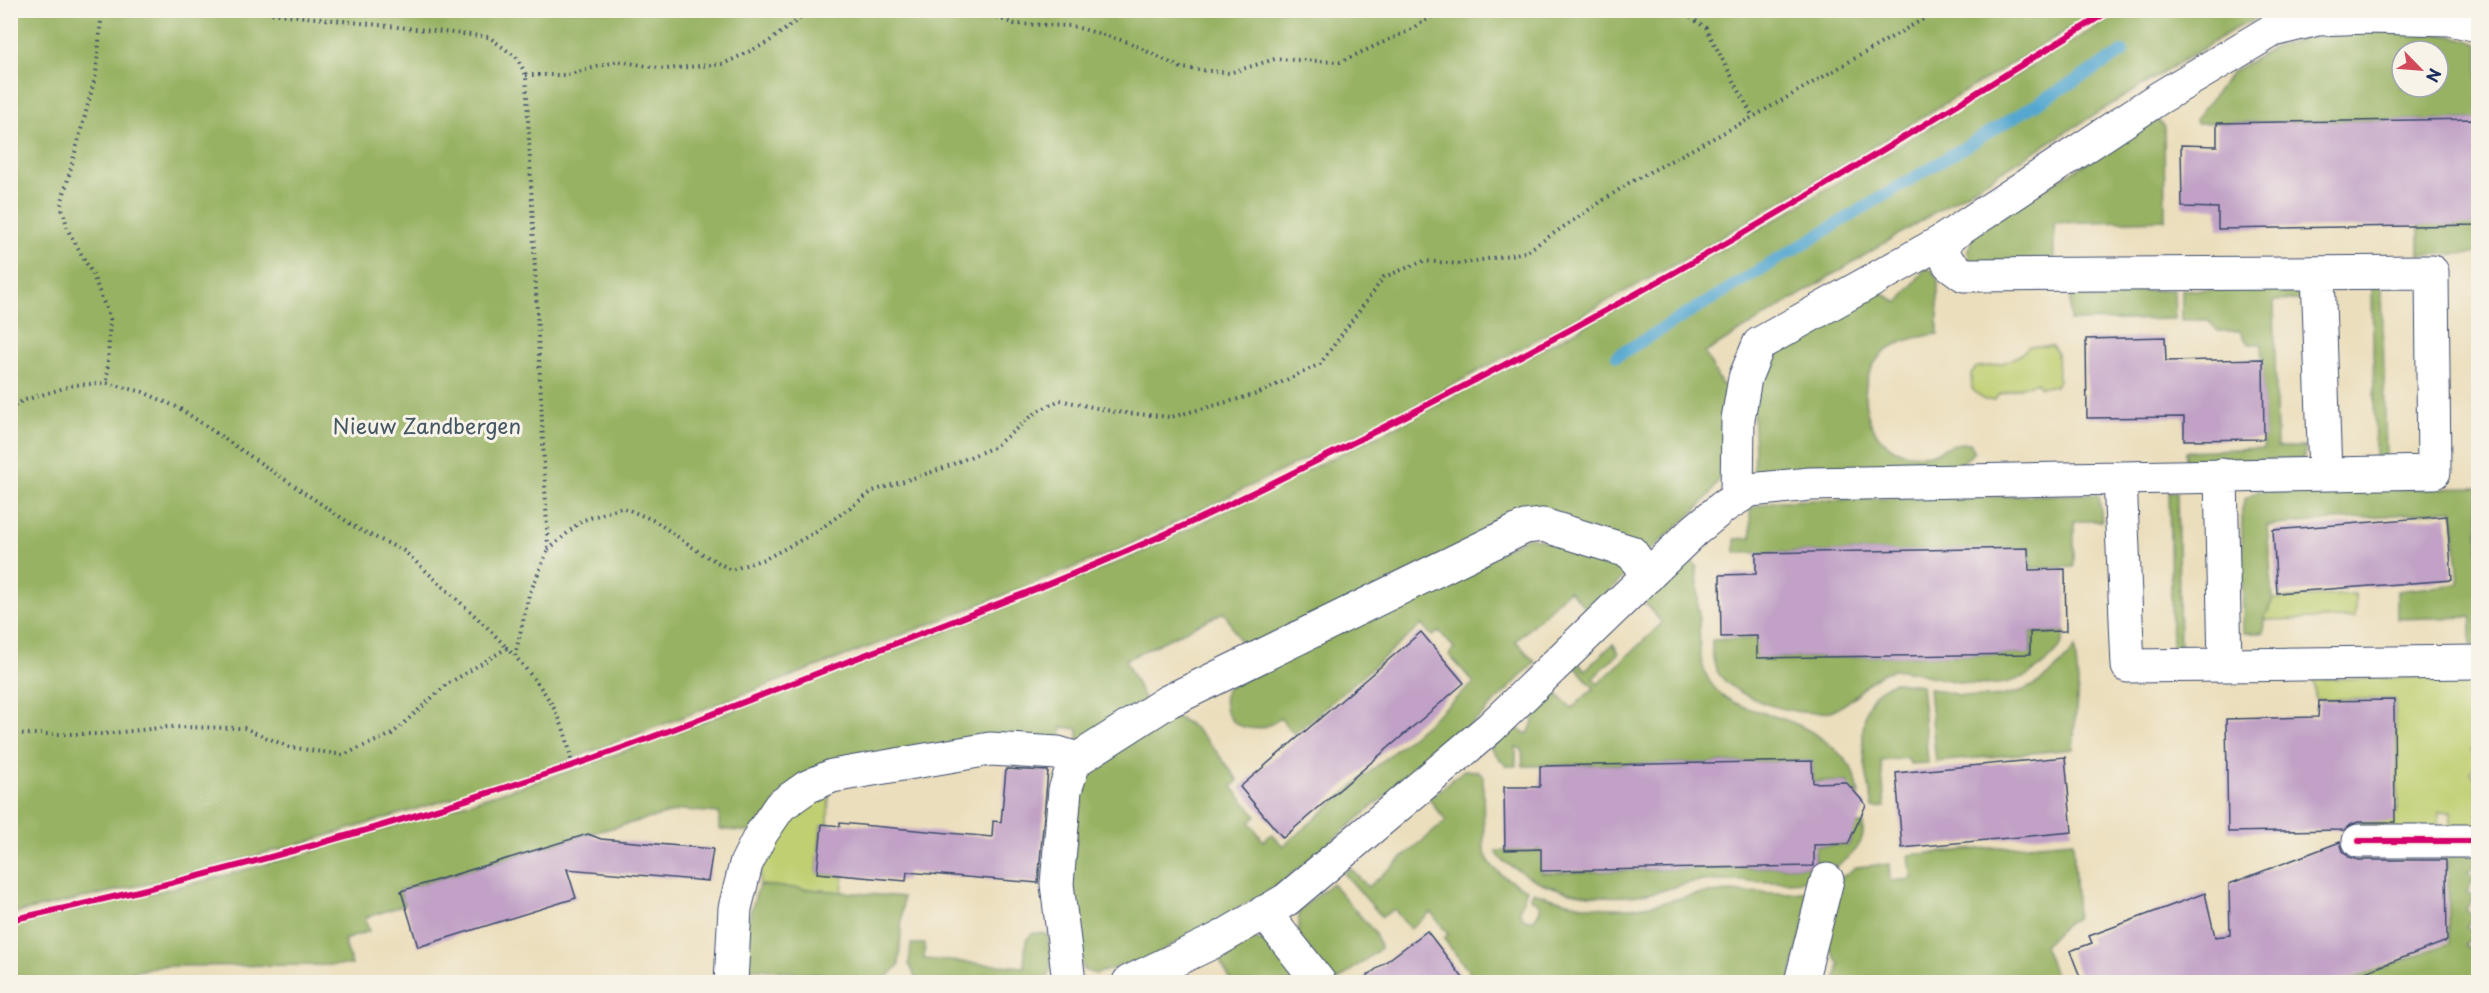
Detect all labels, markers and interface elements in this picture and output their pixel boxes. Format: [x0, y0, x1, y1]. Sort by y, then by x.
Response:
north arrow [2390, 39, 2450, 99]
text: N [2421, 65, 2448, 87]
park label: Nieuw Zandbergen [333, 409, 521, 441]

